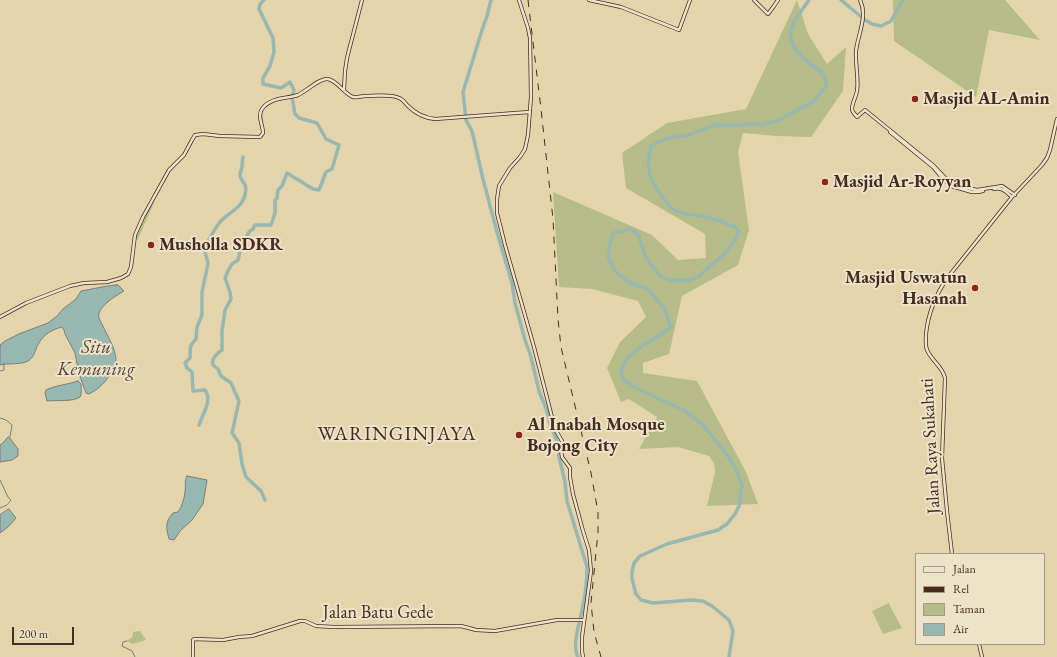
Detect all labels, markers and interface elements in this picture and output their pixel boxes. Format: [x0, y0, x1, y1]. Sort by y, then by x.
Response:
place label: Masjid AL-Amin [923, 88, 1050, 110]
marker: Masjid AL-Amin [910, 94, 920, 104]
place label: Masjid Ar-Royyan [833, 171, 971, 193]
marker: Masjid Ar-Royyan [820, 177, 830, 187]
place label: Musholla SDKR [159, 234, 283, 256]
marker: Musholla SDKR [146, 240, 156, 250]
place label: Masjid Uswatun Hasanah [845, 267, 967, 310]
marker: Masjid Uswatun Hasanah [970, 283, 980, 293]
water label: Situ Kemuning [57, 337, 135, 381]
street label: Jalan Raya Sukahati [917, 377, 945, 515]
place label: Al Inabah Mosque Bojong City [527, 414, 665, 456]
district label: WARINGINJAYA [317, 423, 477, 447]
marker: Al Inabah Mosque Bojong City [514, 430, 524, 440]
legend [915, 553, 1045, 645]
text: Jalan [953, 561, 976, 577]
text: Rel [953, 581, 969, 597]
text: Taman [953, 601, 985, 617]
street label: Jalan Batu Gede [323, 602, 433, 624]
scale bar [14, 619, 76, 645]
text: Air [953, 621, 968, 637]
text: 200 m [19, 626, 48, 642]

